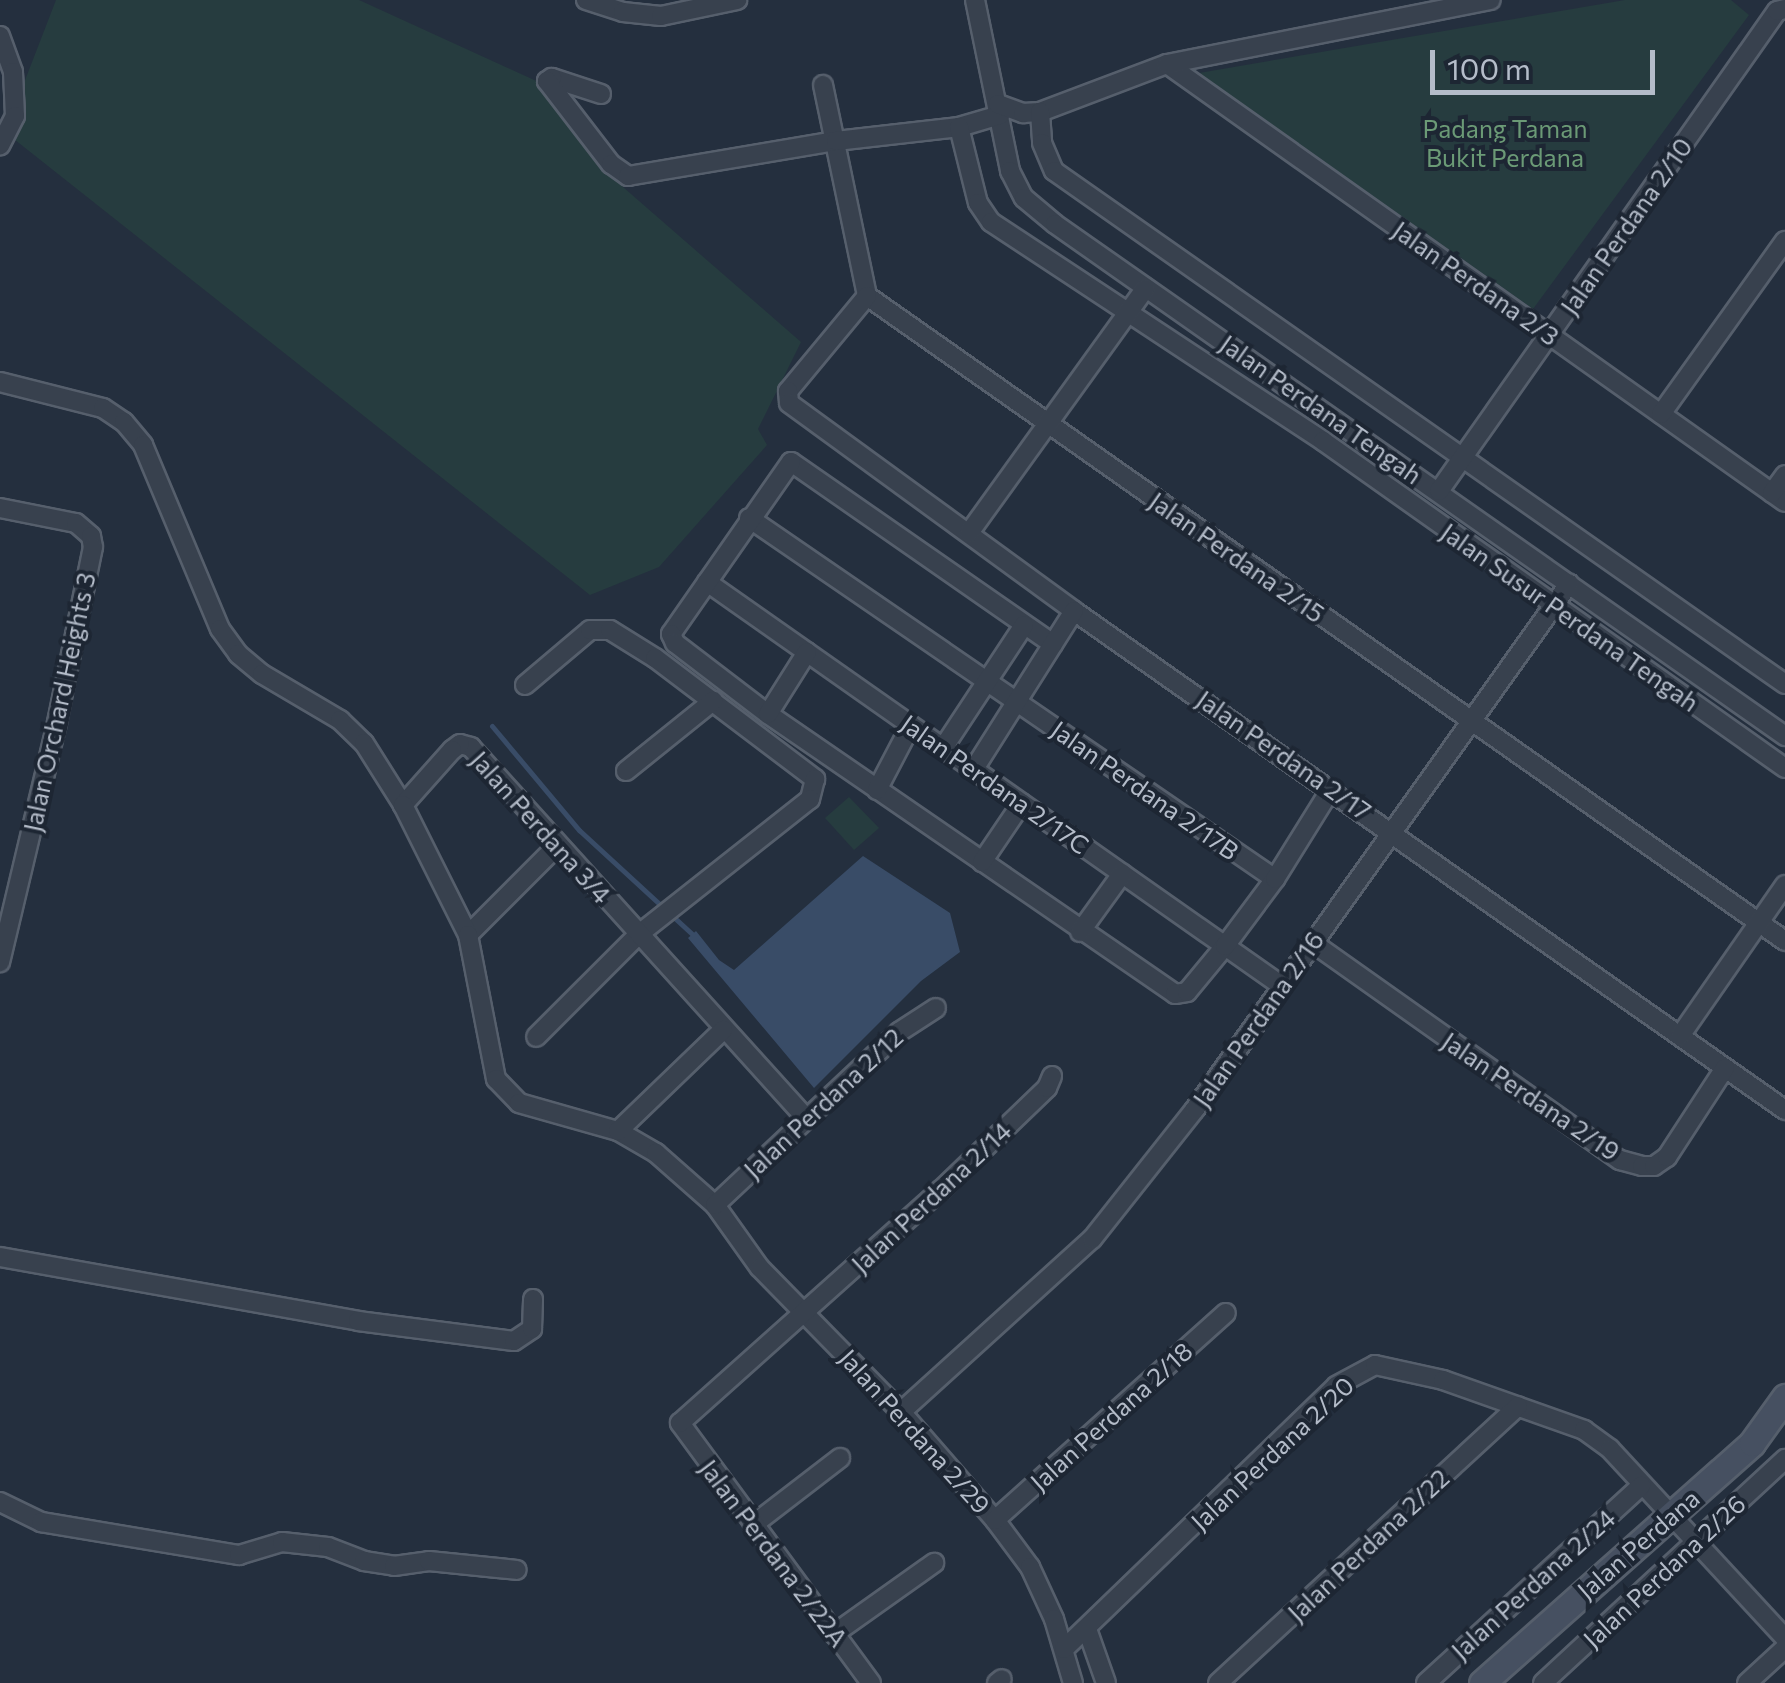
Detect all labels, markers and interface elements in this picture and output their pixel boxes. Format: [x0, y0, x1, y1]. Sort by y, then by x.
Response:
scale bar [1435, 30, 1660, 92]
text: 100 m [1447, 49, 1531, 86]
park label: Padang Taman Bukit Perdana [1422, 114, 1588, 173]
street label: Jalan Perdana 2/10 [1554, 132, 1698, 320]
street label: Jalan Perdana 2/3 [1387, 215, 1565, 351]
street label: Jalan Perdana Tengah [1215, 328, 1427, 490]
street label: Jalan Perdana 2/15 [1144, 485, 1330, 629]
street label: Jalan Susur Perdana Tengah [1435, 516, 1705, 718]
street label: Jalan Orchard Heights 3 [17, 570, 101, 834]
street label: Jalan Perdana 2/17 [1191, 684, 1377, 826]
street label: Jalan Perdana 2/17C [895, 708, 1095, 860]
street label: Jalan Perdana 2/17B [1046, 714, 1244, 866]
street label: Jalan Perdana 3/4 [465, 745, 617, 909]
street label: Jalan Perdana 2/16 [1186, 925, 1330, 1113]
street label: Jalan Perdana 2/12 [737, 1022, 909, 1184]
street label: Jalan Perdana 2/19 [1437, 1026, 1625, 1166]
street label: Jalan Perdana 2/14 [845, 1115, 1017, 1279]
street label: Jalan Perdana 2/18 [1024, 1335, 1198, 1497]
street label: Jalan Perdana 2/29 [833, 1343, 997, 1519]
street label: Jalan Perdana 2/20 [1184, 1370, 1360, 1536]
street label: Jalan Perdana 2/22A [694, 1454, 854, 1652]
street label: Jalan Perdana 2/22 [1281, 1463, 1455, 1627]
street label: Jalan Perdana [1571, 1483, 1705, 1605]
street label: Jalan Perdana 2/26 [1577, 1488, 1751, 1654]
street label: Jalan Perdana 2/24 [1445, 1503, 1621, 1665]

